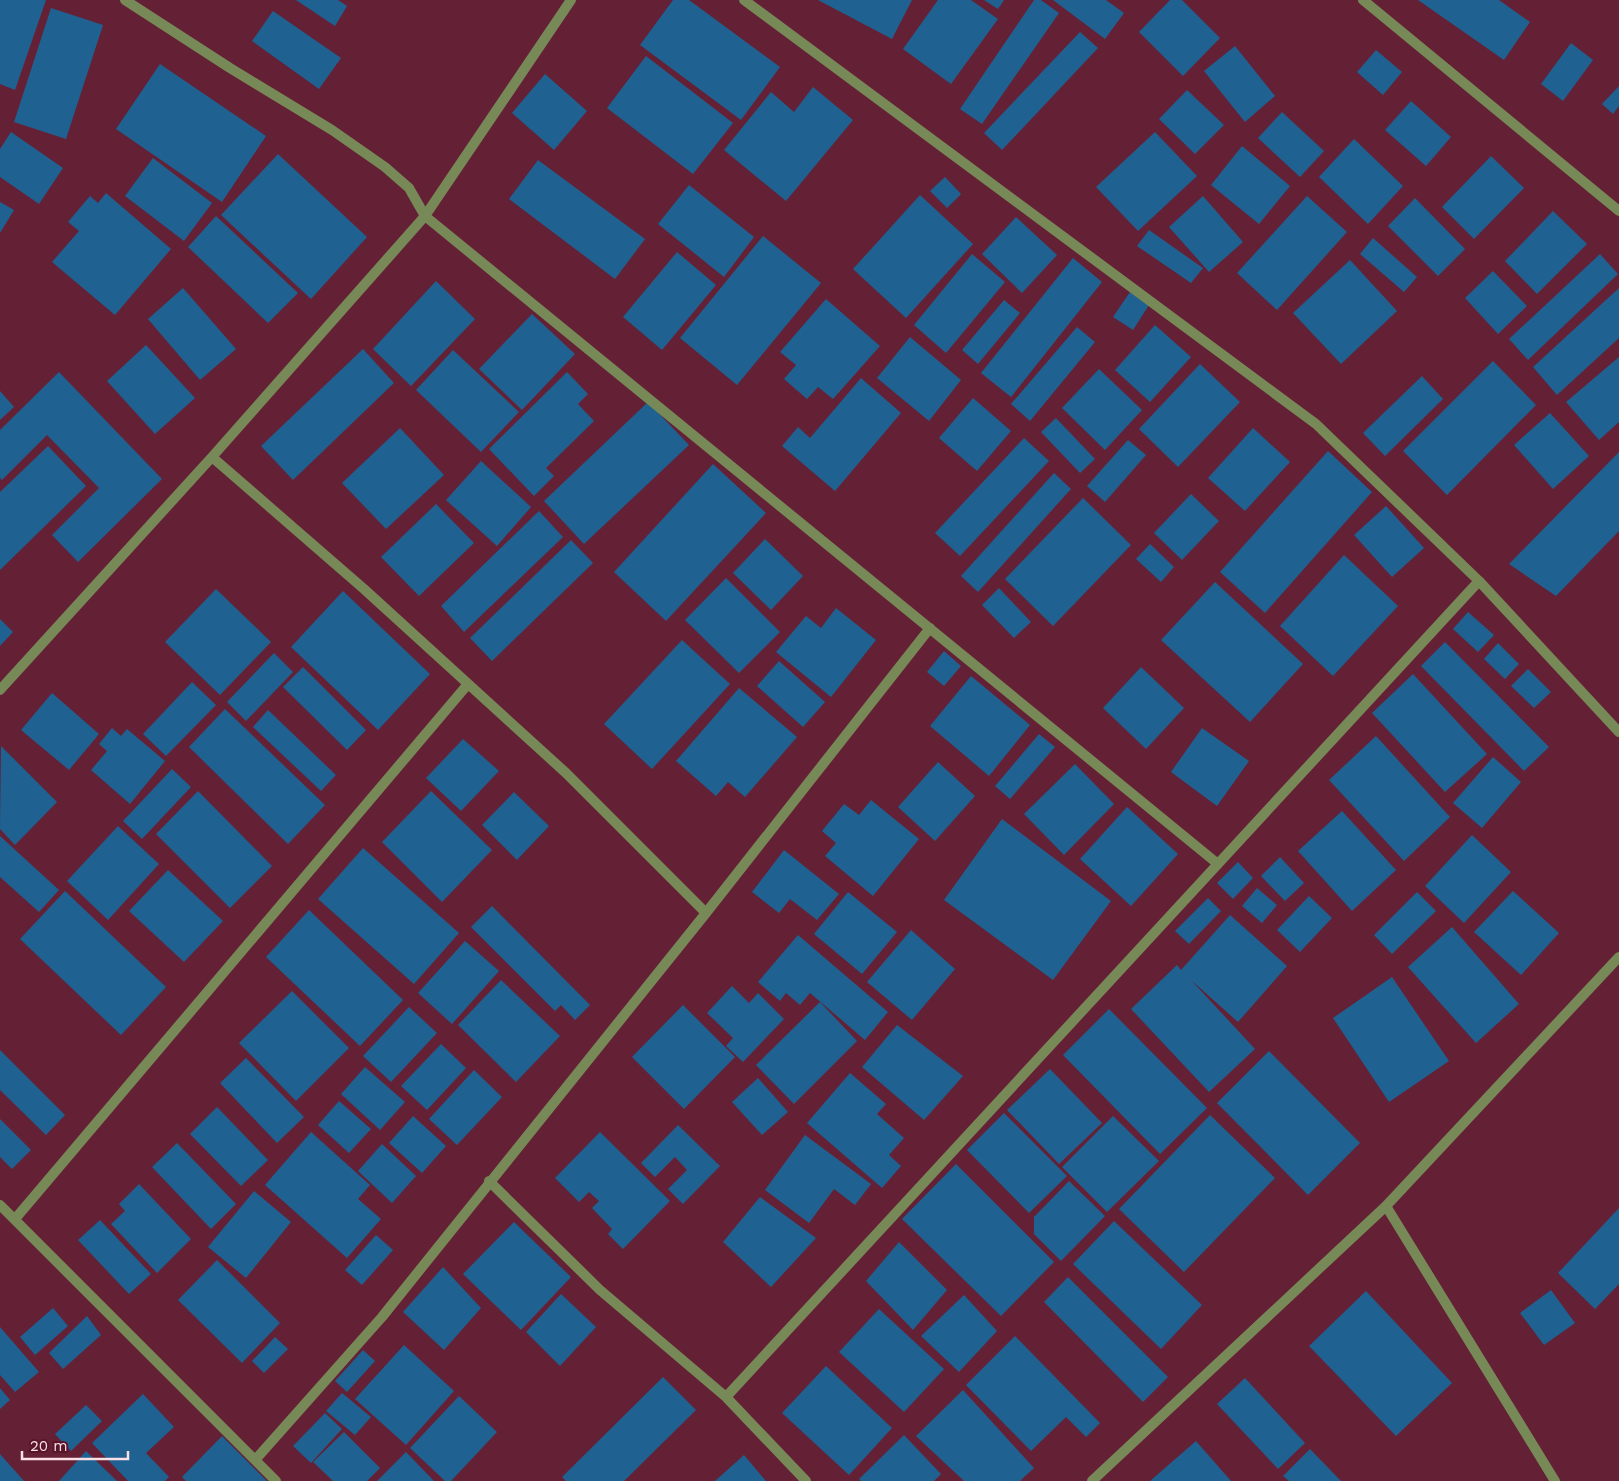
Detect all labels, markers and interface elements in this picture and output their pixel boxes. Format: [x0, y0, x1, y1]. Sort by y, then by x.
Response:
scale bar [22, 1428, 129, 1460]
text: 20 m [30, 1437, 68, 1455]

